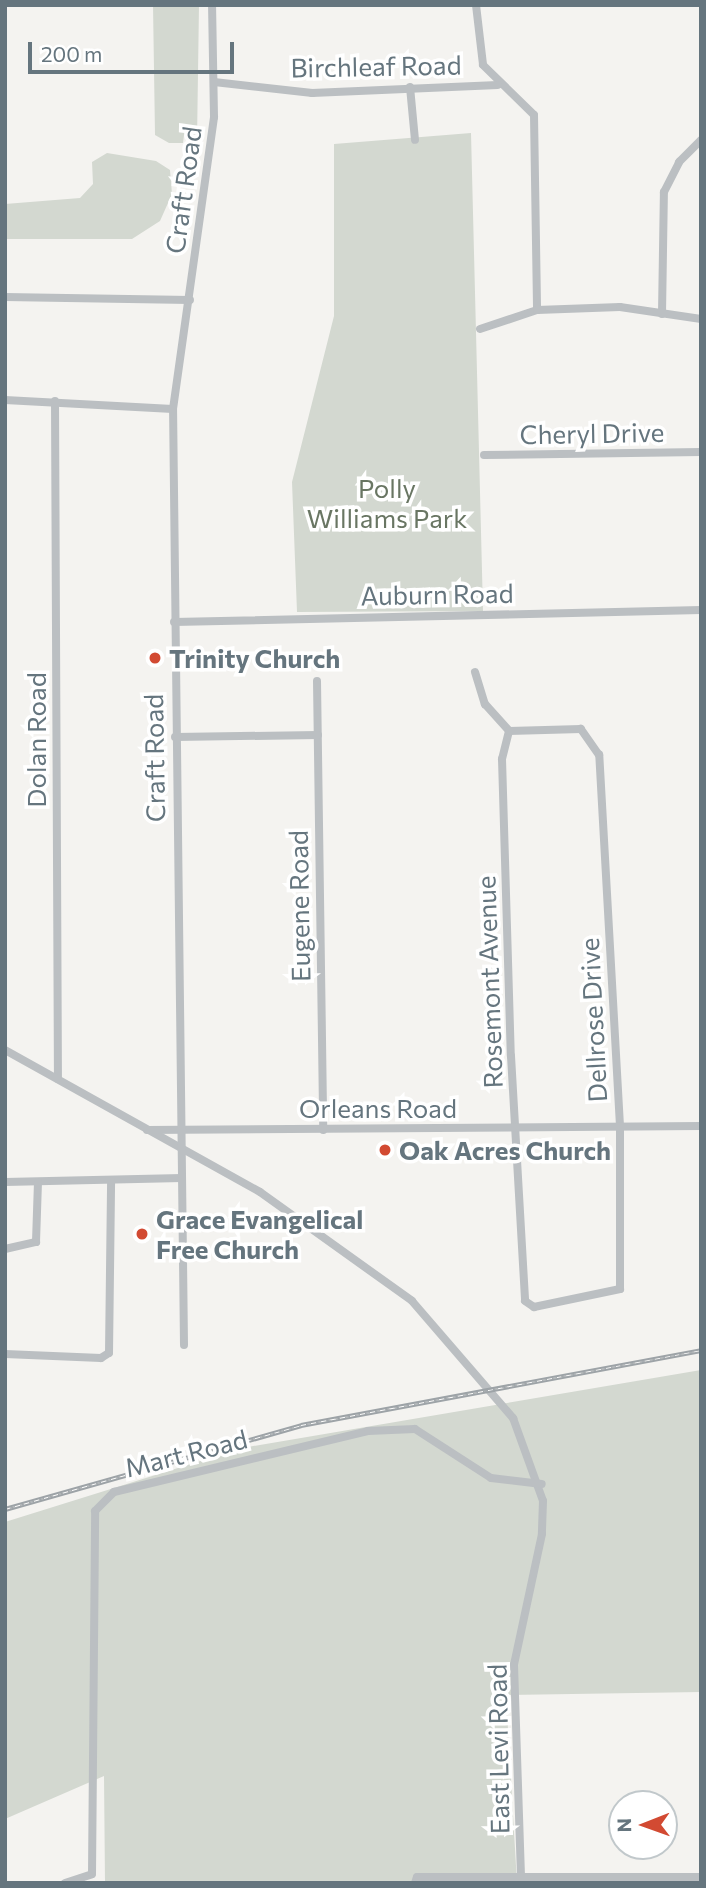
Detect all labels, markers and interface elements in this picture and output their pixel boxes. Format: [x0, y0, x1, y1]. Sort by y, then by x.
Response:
scale bar [32, 28, 238, 72]
text: 200 m [41, 41, 102, 66]
street label: Birchleaf Road [290, 49, 462, 83]
street label: Craft Road [159, 124, 207, 256]
street label: Cheryl Drive [519, 416, 665, 450]
park label: Polly Williams Park [307, 472, 467, 534]
street label: Auburn Road [360, 577, 514, 611]
place label: Trinity Church [169, 642, 340, 674]
marker: Trinity Church [147, 650, 163, 666]
street label: Dolan Road [20, 672, 52, 808]
street label: Craft Road [137, 694, 171, 822]
street label: Eugene Road [282, 830, 316, 982]
street label: Rosemont Avenue [470, 875, 508, 1089]
street label: Dellrose Drive [573, 937, 613, 1103]
street label: Orleans Road [299, 1092, 457, 1124]
place label: Oak Acres Church [399, 1134, 611, 1166]
marker: Oak Acres Church [377, 1142, 393, 1158]
place label: Grace Evangelical Free Church [156, 1203, 363, 1264]
marker: Grace Evangelical Free Church [134, 1226, 150, 1242]
street label: Mart Road [122, 1423, 250, 1483]
street label: East Levi Road [481, 1664, 515, 1834]
north arrow [608, 1790, 678, 1860]
text: N [612, 1818, 635, 1833]

